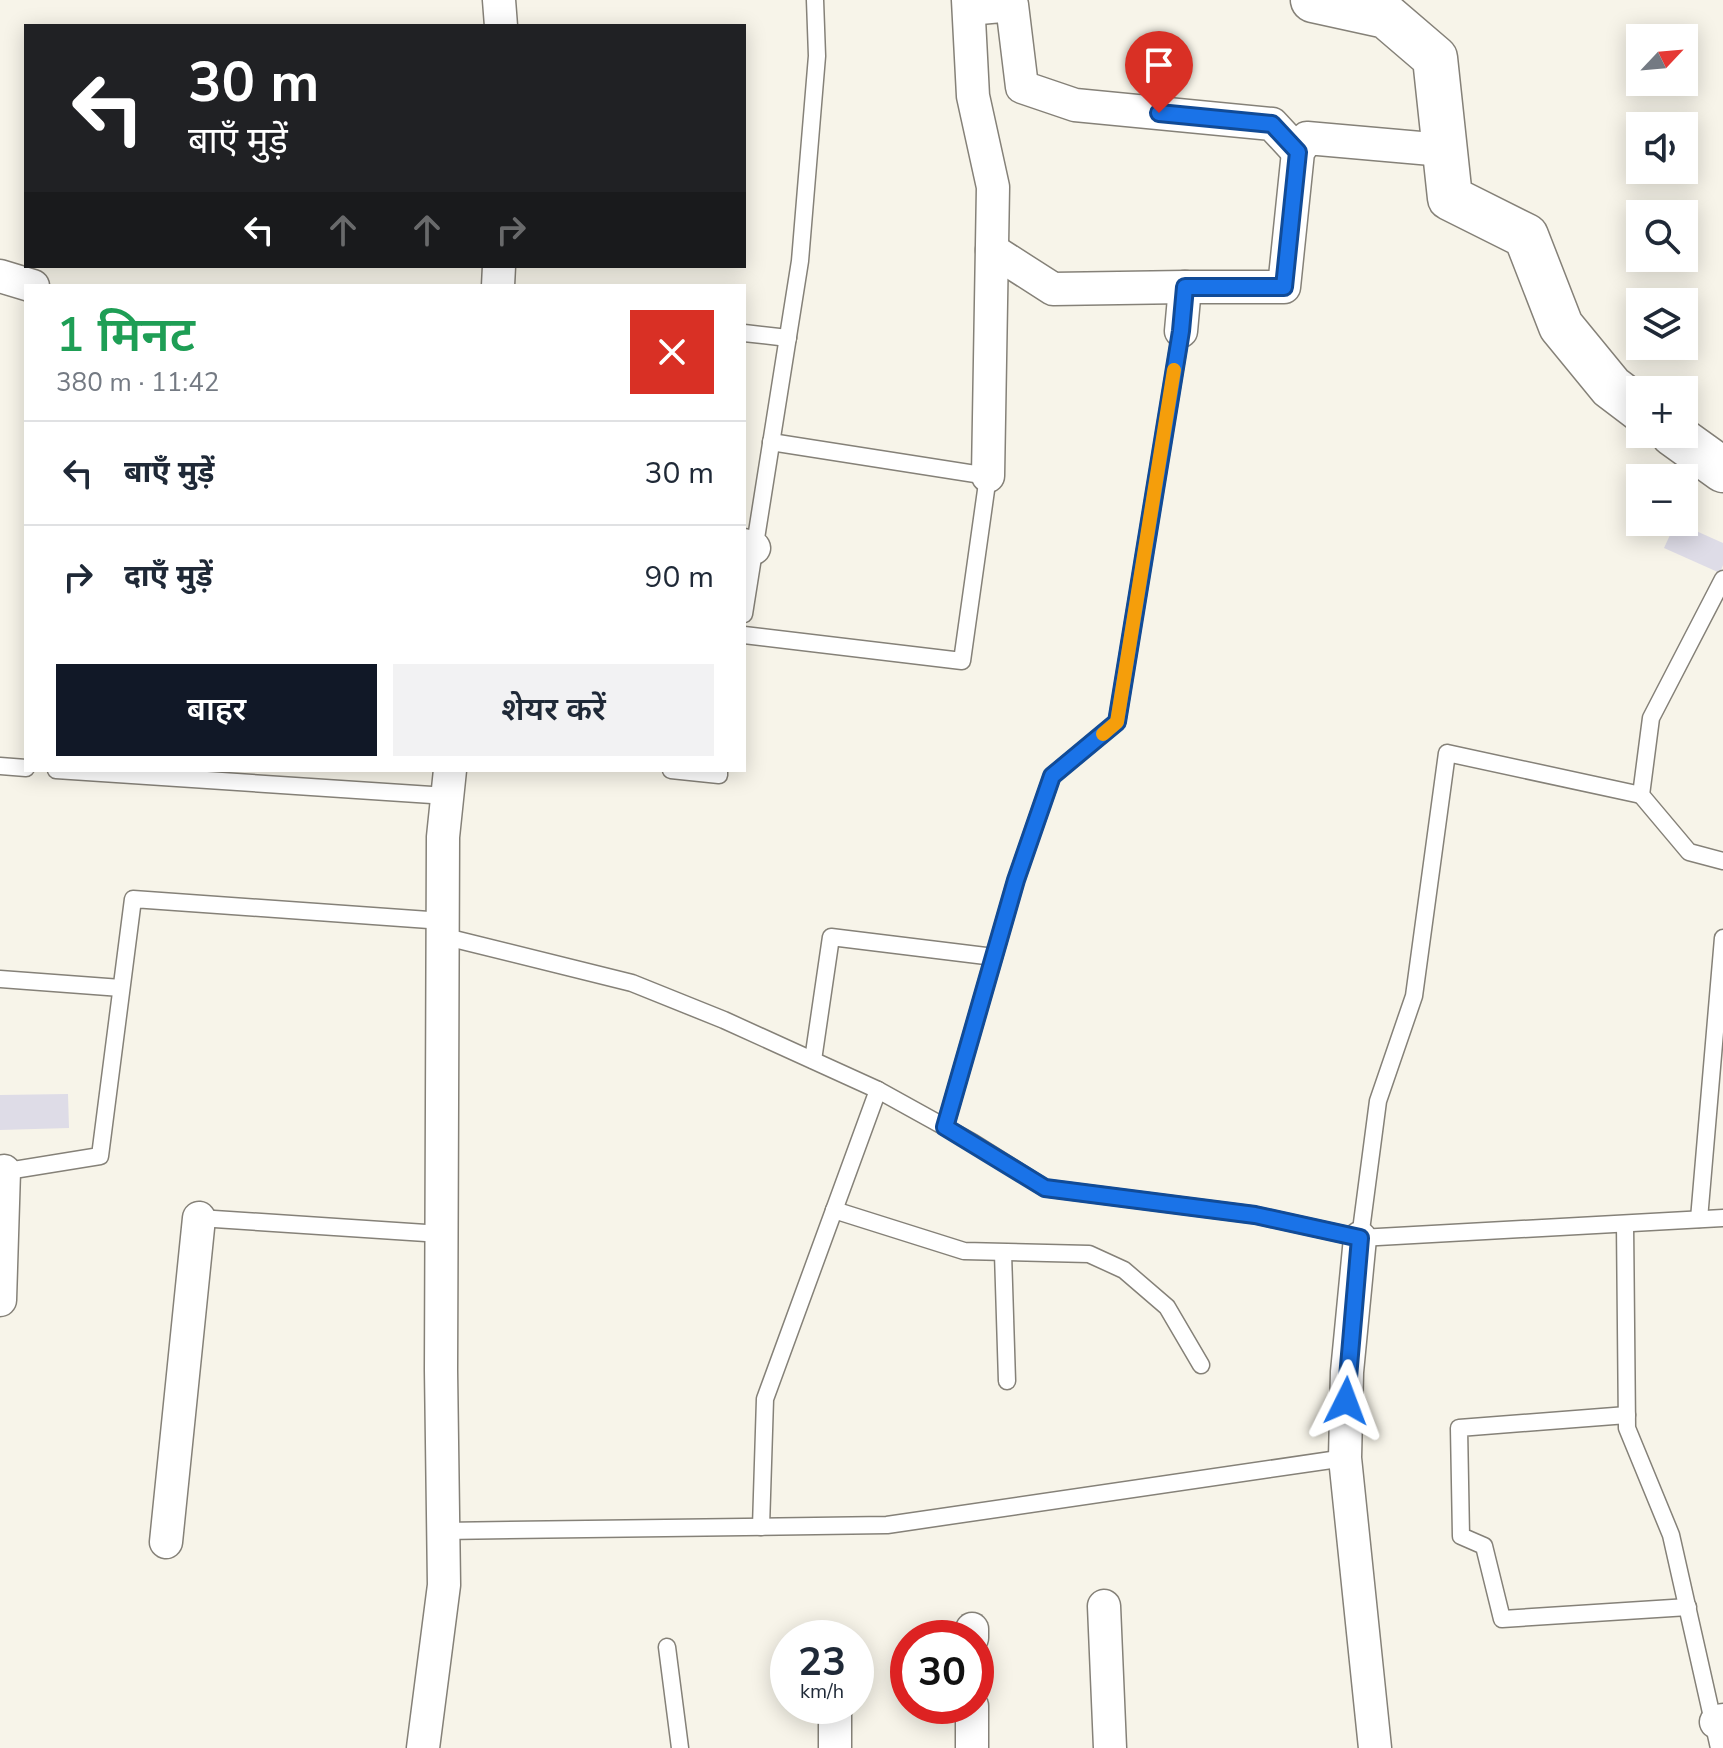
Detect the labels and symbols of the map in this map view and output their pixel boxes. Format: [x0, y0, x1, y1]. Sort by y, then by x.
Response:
north arrow [1626, 24, 1698, 96]
pin [1125, 31, 1193, 113]
position arrow [1304, 1359, 1388, 1443]
speed limit sign: 30 [890, 1620, 994, 1724]

